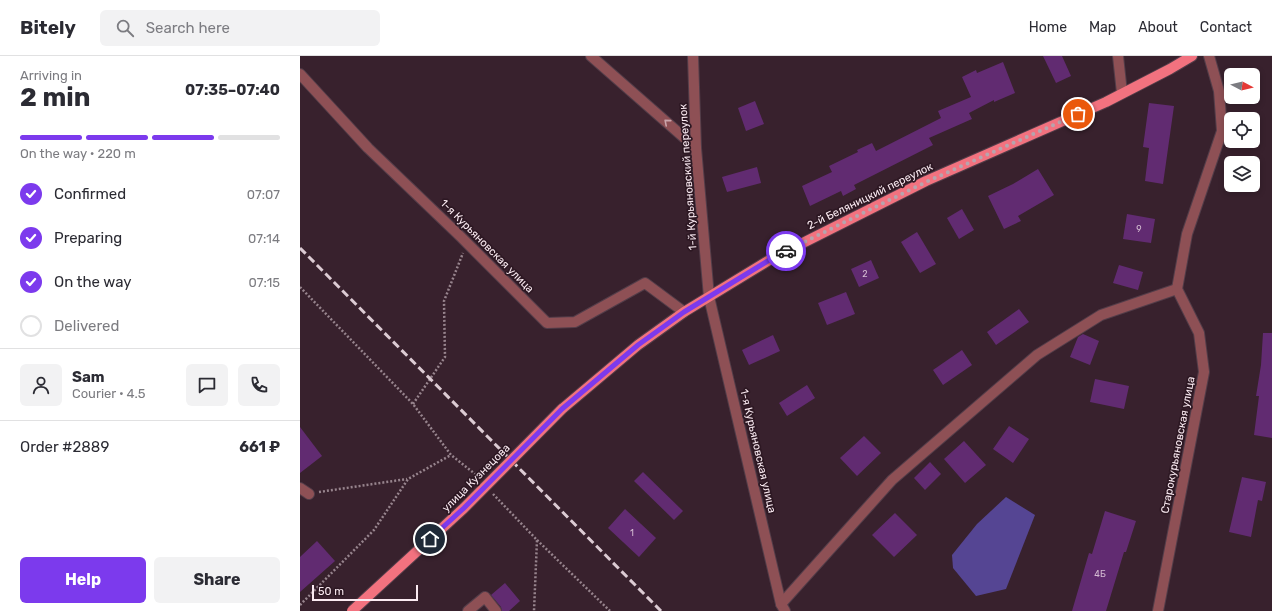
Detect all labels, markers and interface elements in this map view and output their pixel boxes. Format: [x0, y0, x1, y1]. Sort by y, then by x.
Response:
search box [100, 10, 380, 46]
text: Bitely [20, 16, 76, 39]
icon: search [114, 17, 136, 39]
text: Search here [146, 19, 230, 37]
text: Home [1029, 19, 1067, 36]
text: Map [1089, 19, 1116, 36]
text: About [1138, 19, 1178, 36]
text: Contact [1200, 19, 1252, 36]
text: Arriving in [20, 68, 82, 83]
north arrow [1224, 68, 1260, 104]
map controls [1224, 68, 1260, 192]
text: 07:35–07:40 [185, 81, 280, 99]
text: 2 min [20, 82, 90, 113]
pin [1061, 97, 1095, 131]
street label: 1-й Курьяновский переулок [676, 103, 700, 251]
icon: bag [1067, 103, 1089, 125]
button: locate [1224, 112, 1260, 148]
one-way arrow [664, 120, 671, 127]
text: On the way · 220 m [20, 146, 136, 161]
button: layers [1224, 156, 1260, 192]
street label: 2-й Беляницкий переулок [805, 160, 935, 232]
icon: check [20, 183, 42, 205]
text: Confirmed [54, 185, 126, 203]
text: 07:07 [247, 187, 280, 202]
street label: 1-я Курьяновская улица [438, 197, 536, 295]
house number: 9 [1136, 224, 1142, 234]
icon: check [20, 227, 42, 249]
text: Preparing [54, 229, 122, 247]
text: 07:14 [248, 231, 280, 246]
courier [766, 231, 806, 271]
icon: car [775, 240, 797, 262]
house number: 2 [862, 269, 868, 279]
icon: check [20, 271, 42, 293]
text: On the way [54, 273, 132, 291]
text: 07:15 [248, 275, 280, 290]
text: Delivered [54, 317, 119, 335]
button: person [20, 364, 62, 406]
button: chat [186, 364, 228, 406]
button: phone [238, 364, 280, 406]
text: Sam [72, 368, 105, 386]
street label: Старокурьяновская улица [1158, 375, 1198, 515]
text: Courier · 4.5 [72, 386, 146, 401]
street label: 1-я Курьяновская улица [737, 388, 779, 514]
text: Order #2889 [20, 438, 109, 456]
text: 661 ₽ [239, 438, 280, 456]
street label: улица Кузнецова [439, 441, 513, 515]
pin [413, 522, 447, 556]
icon: home [419, 528, 441, 550]
house number: 1 [630, 528, 634, 538]
button: Help [20, 557, 146, 603]
button: Share [154, 557, 280, 603]
house number: 4Б [1094, 569, 1106, 579]
scale bar [312, 583, 418, 602]
text: 50 m [318, 585, 344, 598]

